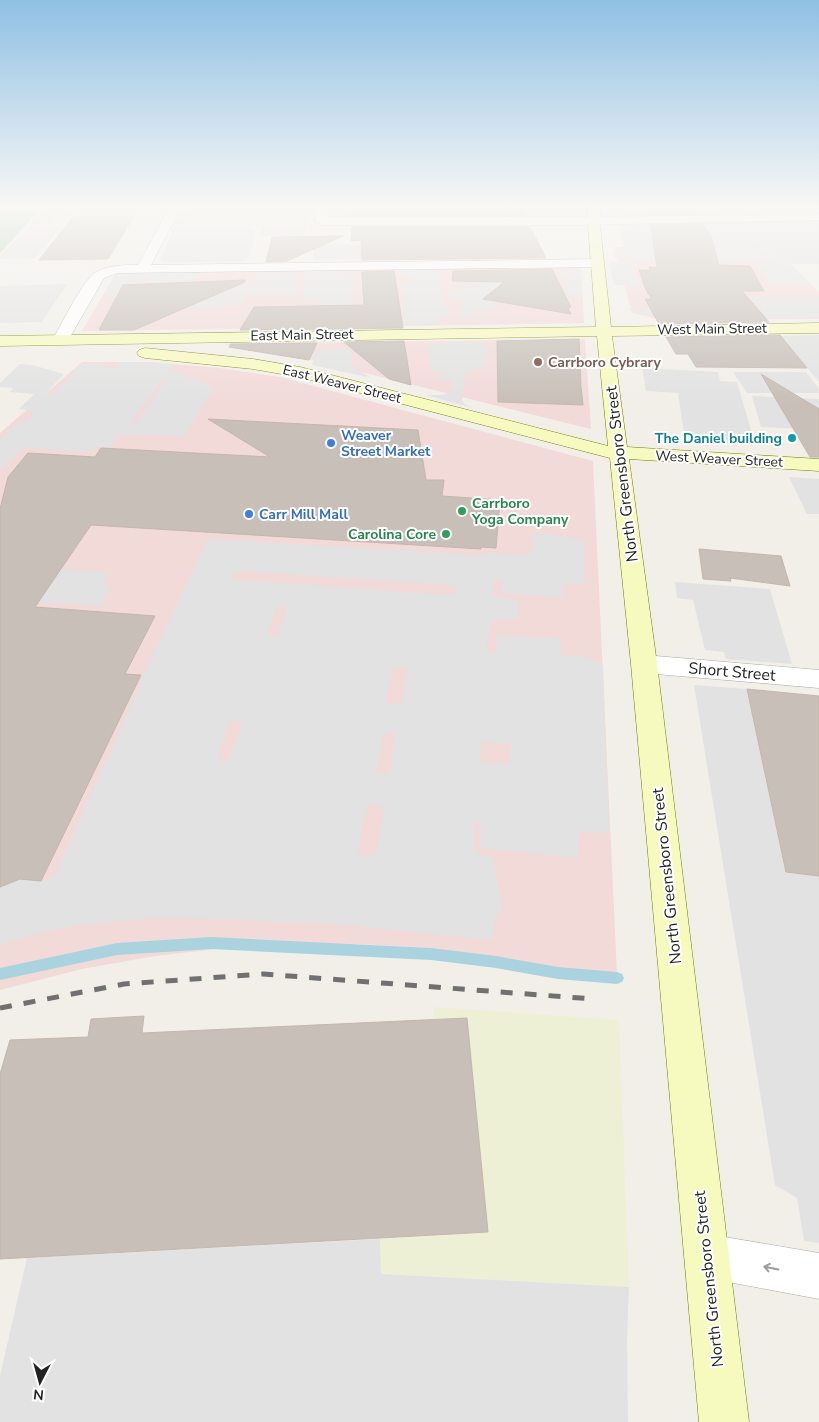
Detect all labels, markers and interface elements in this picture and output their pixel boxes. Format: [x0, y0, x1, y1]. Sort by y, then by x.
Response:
street label: West Main Street [657, 319, 767, 339]
street label: East Main Street [250, 325, 354, 345]
place label: Carrboro Cybrary [548, 353, 661, 372]
marker: Carrboro Cybrary [532, 356, 544, 368]
street label: East Weaver Street [281, 360, 403, 408]
street label: North Greensboro Street [600, 384, 644, 563]
place label: Weaver Street Market [341, 426, 431, 461]
place label: The Daniel building [655, 429, 782, 448]
marker: The Daniel building [786, 432, 798, 444]
marker: Weaver Street Market [325, 437, 337, 449]
street label: West Weaver Street [655, 446, 783, 472]
place label: Carrboro Yoga Company [471, 494, 569, 529]
place label: Carr Mill Mall [259, 505, 348, 524]
marker: Carrboro Yoga Company [456, 505, 468, 517]
marker: Carr Mill Mall [243, 508, 255, 520]
place label: Carolina Core [348, 525, 436, 544]
marker: Carolina Core [440, 528, 452, 540]
street label: Short Street [688, 657, 777, 687]
street label: North Greensboro Street [647, 786, 687, 965]
street label: North Greensboro Street [689, 1189, 729, 1368]
one-way arrow [763, 1263, 779, 1272]
north arrow [15, 1357, 65, 1407]
text: N [32, 1384, 45, 1404]

